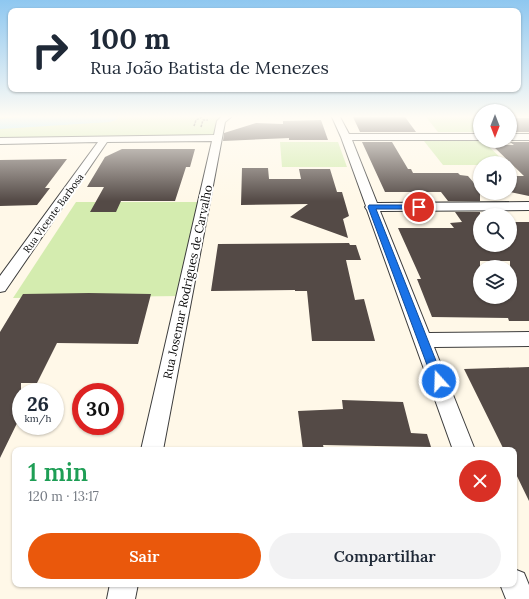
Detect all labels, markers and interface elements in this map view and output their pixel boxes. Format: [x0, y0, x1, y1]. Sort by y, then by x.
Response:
text: 100 m [90, 21, 170, 57]
icon: right [24, 24, 76, 76]
text: Rua João Batista de Menezes [90, 56, 329, 79]
north arrow [473, 104, 517, 148]
map controls [473, 104, 517, 304]
button: sound [473, 156, 517, 200]
street label: Rua Vicente Barbosa [20, 171, 87, 256]
street label: Rua Josemar Rodrigues de Carvalho [160, 183, 215, 380]
pin [402, 190, 436, 224]
icon: arrive [408, 196, 430, 218]
button: search [473, 208, 517, 252]
button: layers [473, 260, 517, 304]
position arrow [418, 360, 460, 402]
speed limit sign: 30 [72, 383, 124, 435]
text: 26 [27, 391, 49, 416]
text: km/h [24, 412, 52, 425]
text: 1 min [28, 457, 88, 488]
button: close [459, 460, 501, 502]
text: 120 m · 13:17 [28, 488, 99, 505]
button: Sair [28, 533, 261, 579]
button: Compartilhar [269, 533, 501, 579]

